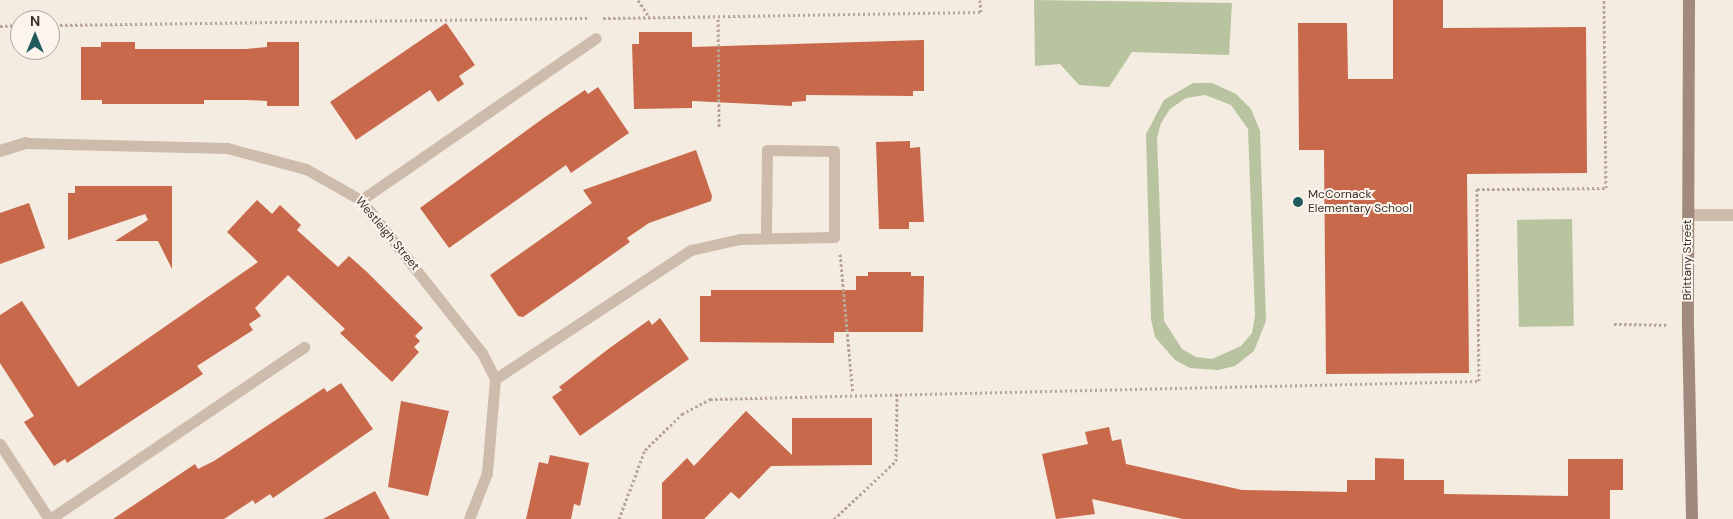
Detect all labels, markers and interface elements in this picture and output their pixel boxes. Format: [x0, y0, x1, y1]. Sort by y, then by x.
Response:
north arrow [10, 10, 60, 60]
text: N [30, 12, 40, 30]
place label: McCornack Elementary School [1308, 188, 1412, 216]
street label: Westleigh Street [352, 194, 422, 274]
marker: McCornack Elementary School [1292, 196, 1304, 208]
street label: Brittany Street [1681, 219, 1695, 301]

